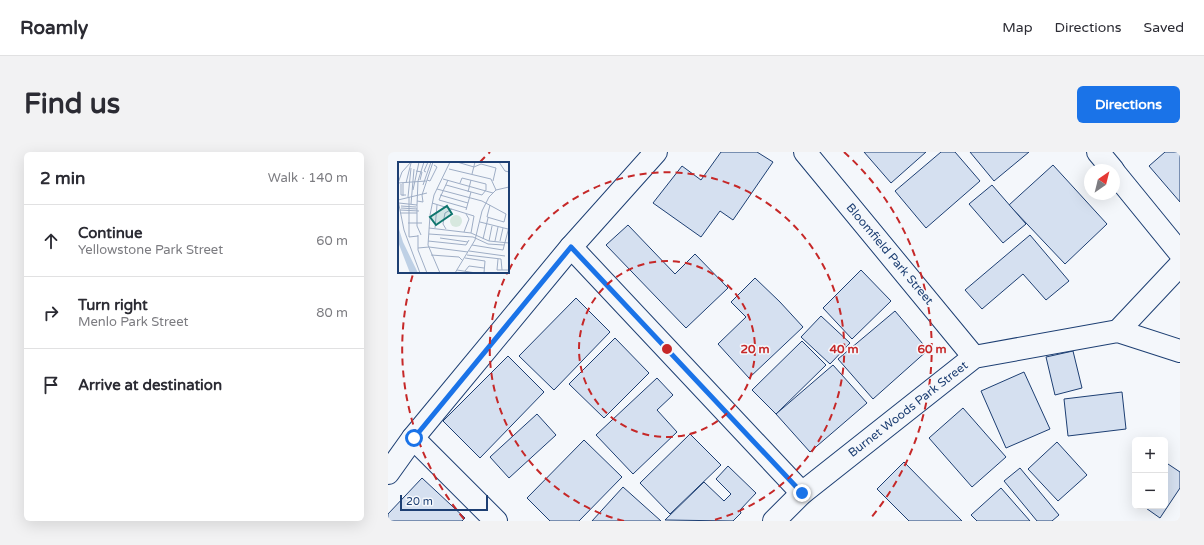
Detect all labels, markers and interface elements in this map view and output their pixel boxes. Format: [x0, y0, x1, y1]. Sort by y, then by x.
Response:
text: Roamly [20, 17, 88, 39]
text: Map [1002, 19, 1033, 36]
text: Directions [1055, 19, 1122, 36]
text: Saved [1144, 19, 1184, 36]
button: Directions [1077, 86, 1180, 123]
text: Find us [24, 87, 120, 121]
inset map [398, 162, 509, 273]
north arrow [1084, 164, 1120, 200]
text: 2 min [40, 168, 85, 189]
text: Walk · 140 m [268, 170, 348, 186]
street label: Bloomfield Park Street [844, 201, 937, 308]
text: Continue [78, 224, 142, 242]
icon: ahead [40, 230, 62, 252]
text: 60 m [316, 233, 348, 249]
text: Yellowstone Park Street [78, 242, 223, 258]
text: Turn right [78, 296, 148, 314]
icon: right [40, 302, 62, 324]
text: 80 m [316, 305, 348, 321]
text: Menlo Park Street [78, 314, 188, 330]
centre of rings [660, 342, 674, 356]
text: 20 m [740, 342, 770, 356]
text: 40 m [829, 342, 859, 356]
text: 60 m [917, 342, 947, 356]
street label: Burnet Woods Park Street [846, 358, 971, 460]
icon: arrive [40, 374, 62, 396]
text: Arrive at destination [78, 376, 222, 394]
route start [405, 429, 423, 447]
map controls [1132, 437, 1168, 509]
button: + [1132, 437, 1168, 473]
button: − [1132, 473, 1168, 509]
route end [793, 484, 811, 502]
scale bar [400, 493, 488, 512]
text: 20 m [406, 495, 433, 508]

